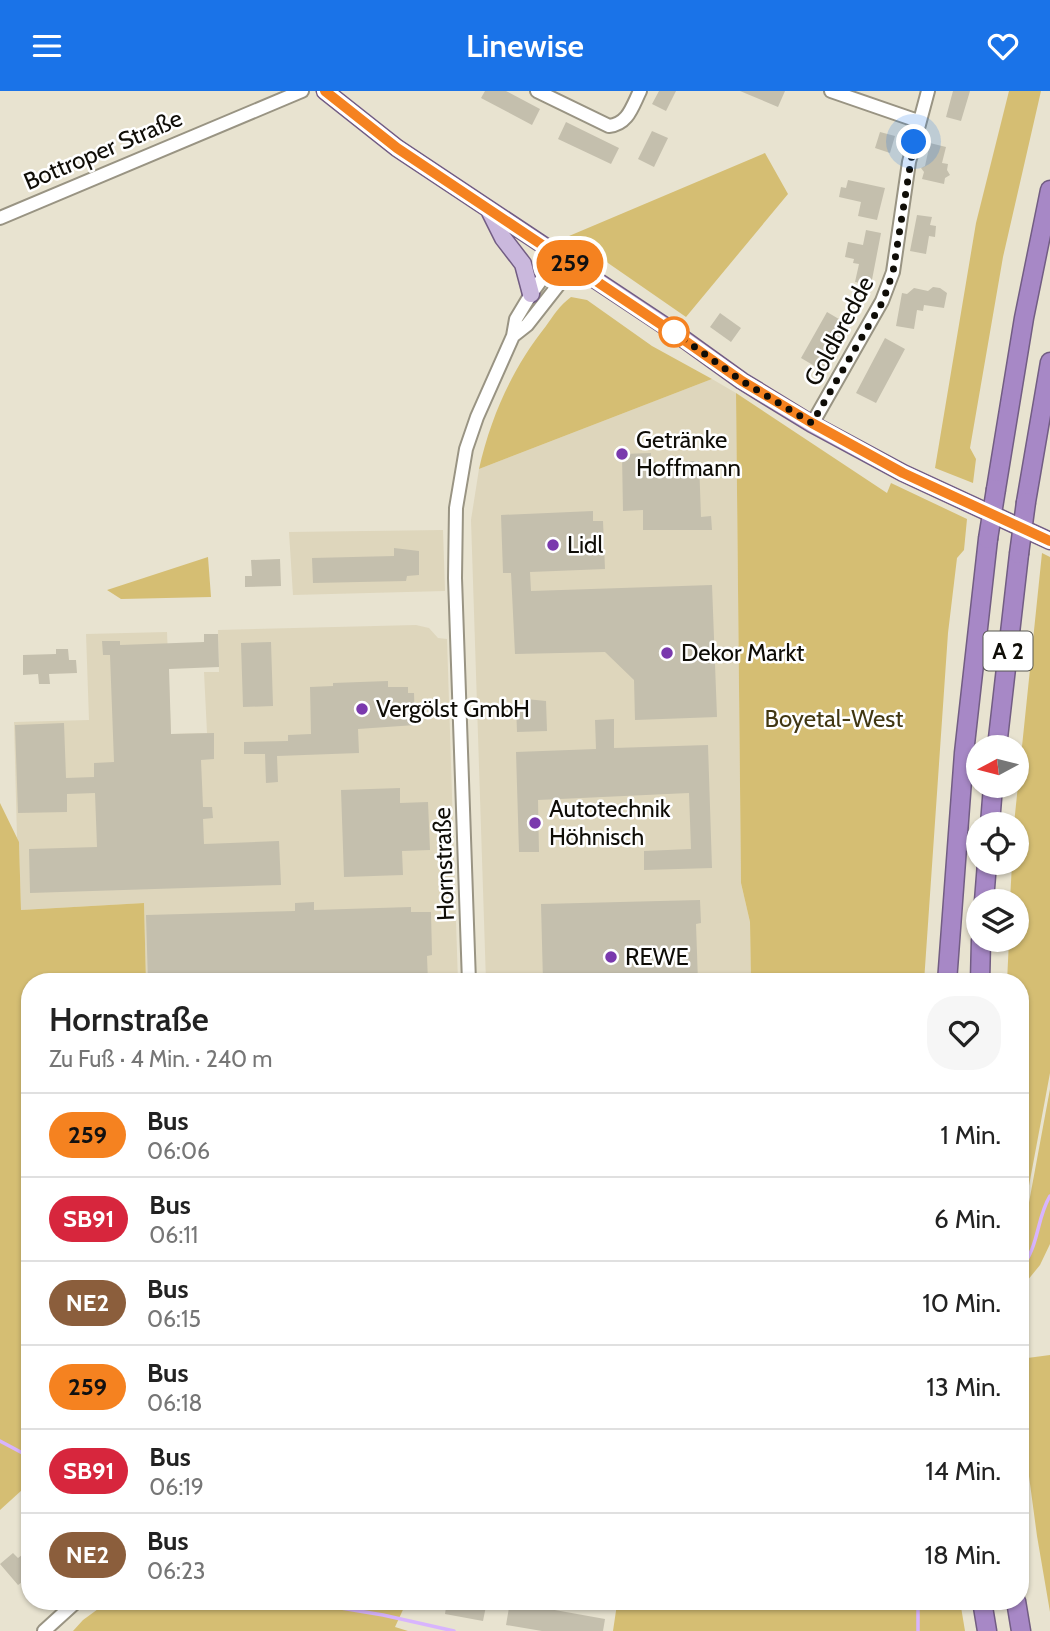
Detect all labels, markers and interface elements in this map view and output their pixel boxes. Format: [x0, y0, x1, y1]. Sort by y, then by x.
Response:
text: Linewise [466, 26, 584, 65]
icon: menu [28, 27, 66, 65]
icon: heart [984, 27, 1022, 65]
street label: Bottroper Straße [19, 103, 186, 196]
your location [896, 124, 931, 159]
line badge: 259 [530, 240, 610, 286]
text: 259 [550, 248, 590, 277]
street label: Goldbredde [798, 271, 880, 391]
unlabelled marker [659, 317, 689, 347]
place label: Getränke Hoffmann [636, 425, 741, 482]
marker: Getränke Hoffmann [614, 446, 630, 462]
place label: Lidl [567, 530, 603, 559]
marker: Lidl [545, 537, 561, 553]
road number: A 2 [984, 631, 1032, 671]
place label: Dekor Markt [681, 638, 804, 667]
marker: Dekor Markt [659, 645, 675, 661]
place label: Vergölst GmbH [376, 694, 530, 723]
marker: Vergölst GmbH [354, 701, 370, 717]
park label: Boyetal-West [765, 704, 903, 733]
north arrow [966, 735, 1029, 798]
map controls [966, 735, 1029, 952]
place label: Autotechnik Höhnisch [549, 794, 671, 851]
street label: Hornstraße [427, 807, 460, 921]
button: locate [966, 812, 1029, 875]
marker: Autotechnik Höhnisch [527, 815, 543, 831]
button: layers [966, 889, 1029, 952]
place label: REWE [625, 942, 689, 971]
marker: REWE [603, 949, 619, 965]
button: heart [927, 996, 1001, 1070]
text: Hornstraße [49, 999, 209, 1039]
text: Zu Fuß · 4 Min. · 240 m [49, 1045, 272, 1073]
text: Bus [147, 1105, 188, 1137]
text: 1 Min. [940, 1119, 1001, 1151]
text: 259 [68, 1120, 107, 1149]
text: 06:06 [147, 1137, 210, 1165]
text: Bus [149, 1189, 191, 1221]
text: 6 Min. [934, 1203, 1001, 1235]
text: SB91 [63, 1204, 114, 1233]
text: 06:11 [149, 1221, 198, 1249]
text: Bus [147, 1273, 188, 1305]
text: 10 Min. [922, 1287, 1001, 1319]
text: NE2 [66, 1288, 109, 1317]
text: 06:15 [147, 1305, 201, 1333]
text: Bus [147, 1357, 188, 1389]
text: 13 Min. [926, 1371, 1001, 1403]
text: 259 [68, 1372, 107, 1401]
text: 06:18 [147, 1389, 202, 1417]
text: Bus [149, 1441, 191, 1473]
text: 14 Min. [925, 1455, 1001, 1487]
text: SB91 [63, 1456, 114, 1485]
text: 06:19 [149, 1473, 204, 1501]
text: Bus [147, 1525, 188, 1557]
text: 18 Min. [925, 1539, 1001, 1571]
text: NE2 [66, 1540, 109, 1569]
text: 06:23 [147, 1557, 205, 1585]

